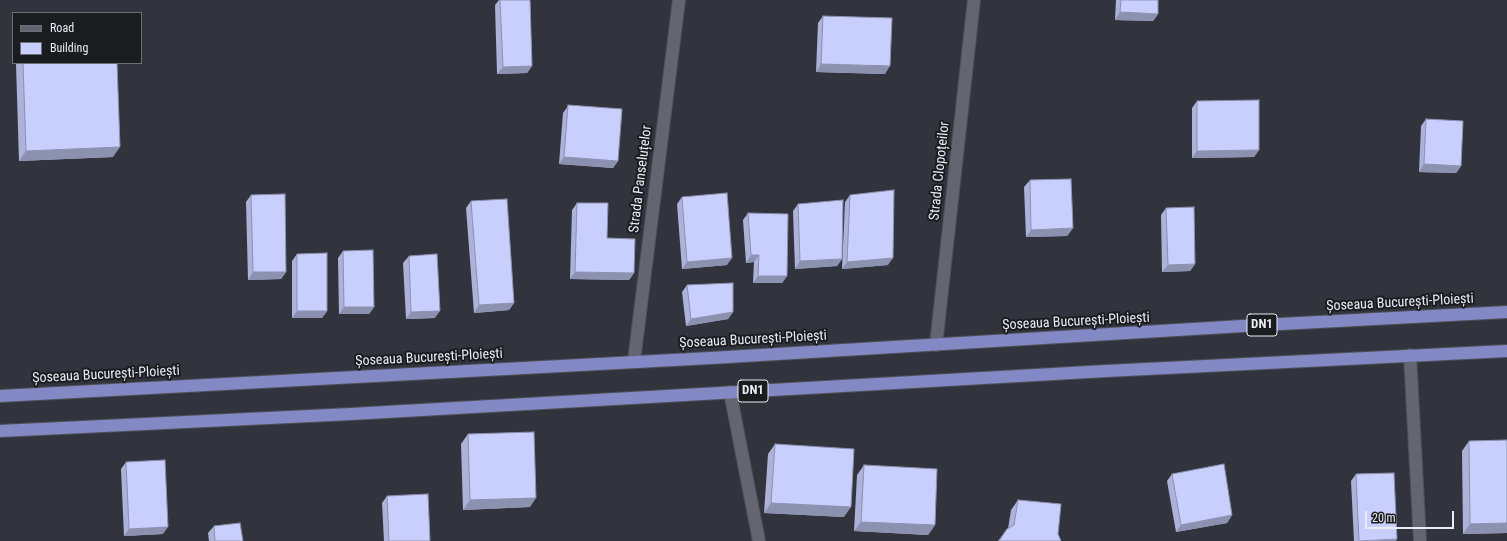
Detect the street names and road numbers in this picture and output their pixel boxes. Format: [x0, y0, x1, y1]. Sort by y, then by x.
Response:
street label: Strada Clopoțeilor [926, 121, 954, 221]
street label: Strada Panseluțelor [626, 124, 656, 234]
street label: Șoseaua București-Ploiești [1326, 291, 1474, 315]
street label: Șoseaua București-Ploiești [1002, 310, 1150, 334]
road number: DN1 [1247, 314, 1277, 336]
street label: Șoseaua București-Ploiești [679, 328, 827, 352]
street label: Șoseaua București-Ploiești [355, 346, 503, 370]
street label: Șoseaua București-Ploiești [32, 363, 180, 387]
road number: DN1 [738, 380, 768, 402]

